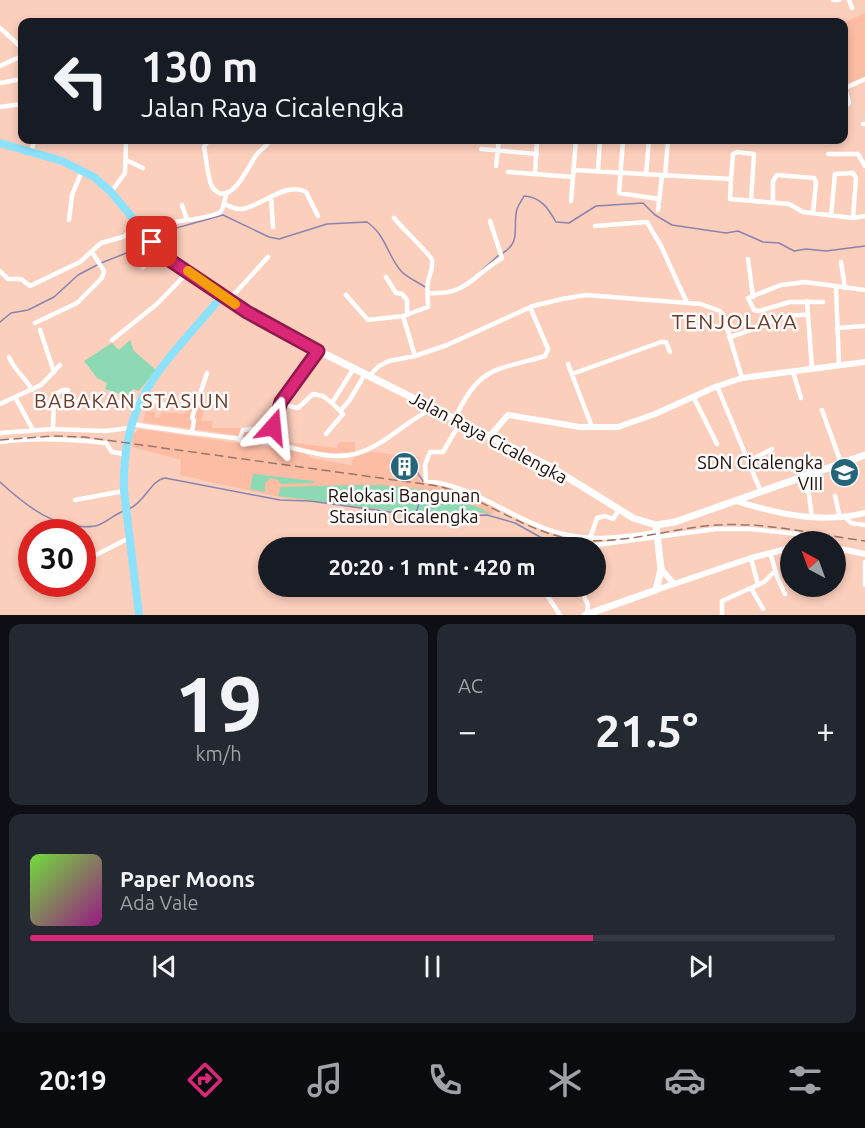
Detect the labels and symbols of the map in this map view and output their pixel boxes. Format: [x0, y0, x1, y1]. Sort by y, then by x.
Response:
pin [126, 216, 177, 267]
district label: TENJOLAYA [672, 309, 798, 333]
street label: Jalan Raya Cicalengka [407, 387, 571, 487]
district label: BABAKAN STASIUN [34, 389, 230, 412]
position arrow [241, 395, 305, 459]
building icon: Relokasi Bangunan Stasiun Cicalengka [388, 450, 420, 482]
place label: SDN Cicalengka VIII [697, 452, 823, 493]
school or university icon: SDN Cicalengka VIII [828, 456, 860, 488]
place label: Relokasi Bangunan Stasiun Cicalengka [328, 485, 480, 526]
speed limit sign: 30 [18, 519, 96, 597]
north arrow [780, 531, 846, 597]

